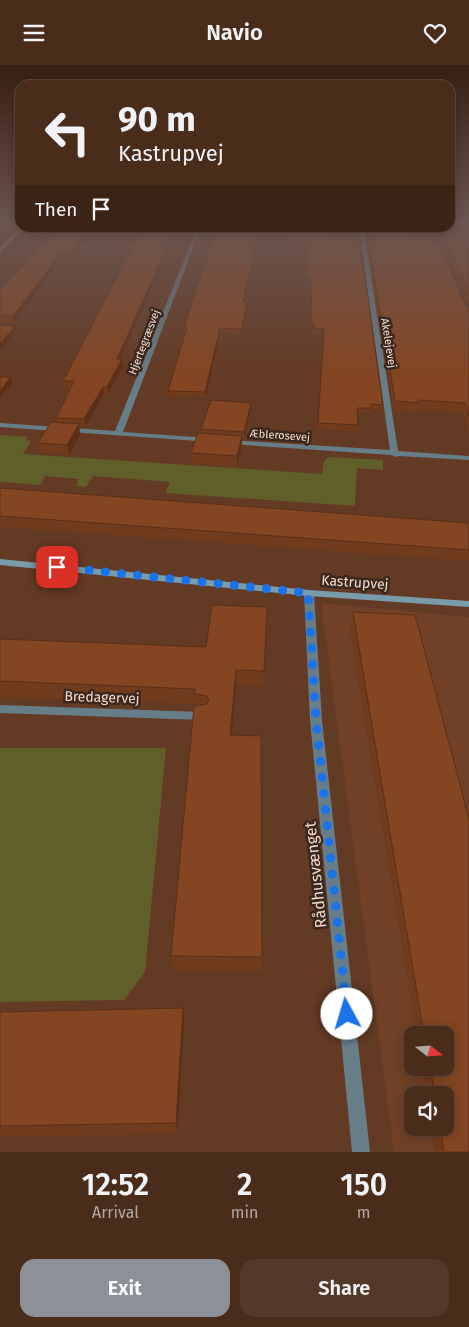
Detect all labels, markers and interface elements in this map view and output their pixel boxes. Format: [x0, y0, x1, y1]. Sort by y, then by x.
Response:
icon: menu [20, 19, 48, 47]
text: Navio [206, 19, 263, 46]
icon: heart [421, 19, 449, 47]
text: 90 m [118, 98, 196, 140]
icon: left [35, 100, 100, 165]
text: Kastrupvej [118, 140, 224, 167]
icon: arrive [87, 195, 115, 223]
text: Then [35, 198, 77, 221]
street label: Hjertegræsvej [126, 308, 163, 377]
street label: Akelejevej [378, 317, 399, 369]
street label: Æblerosevej [248, 427, 311, 444]
pin [36, 546, 78, 588]
icon: arrive [43, 553, 71, 581]
street label: Kastrupvej [321, 572, 389, 593]
street label: Bredagervej [64, 688, 140, 707]
street label: Rådhusvænget [300, 821, 331, 929]
position arrow [320, 987, 372, 1039]
north arrow [404, 1026, 454, 1076]
map controls [404, 1026, 454, 1136]
button: sound [404, 1086, 454, 1136]
text: 12:52 [82, 1167, 149, 1203]
text: 2 [237, 1167, 252, 1203]
text: 150 [340, 1167, 387, 1203]
text: Arrival [92, 1203, 139, 1222]
text: min [231, 1203, 258, 1222]
text: m [357, 1203, 371, 1222]
button: Exit [20, 1259, 230, 1317]
button: Share [240, 1259, 449, 1317]

